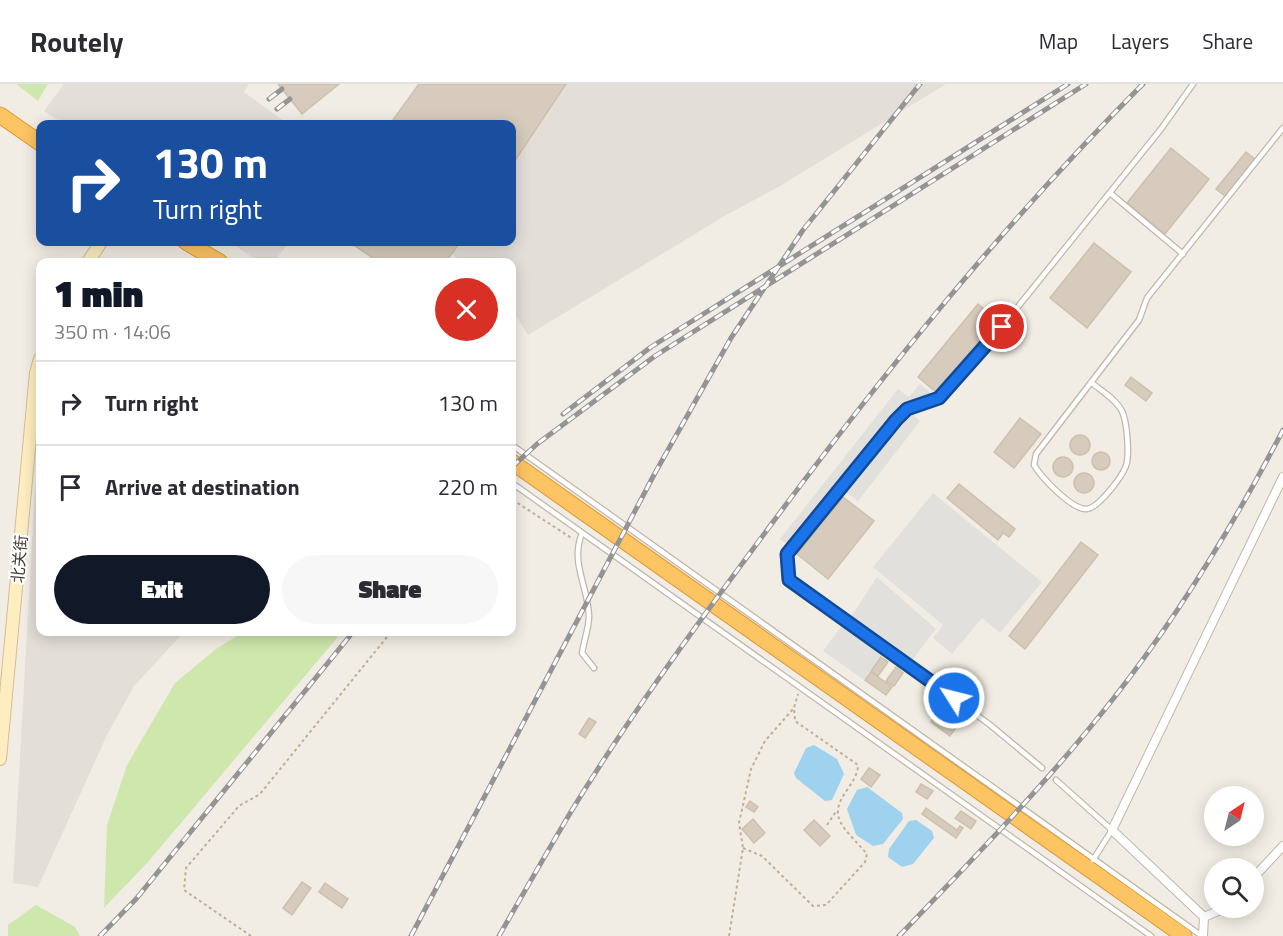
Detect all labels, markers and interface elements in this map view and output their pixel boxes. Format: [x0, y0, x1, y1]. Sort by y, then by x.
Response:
text: Routely [30, 20, 124, 63]
text: Map [1039, 25, 1078, 57]
text: Layers [1111, 25, 1169, 57]
text: Share [1202, 25, 1253, 57]
text: 130 m [153, 130, 268, 194]
icon: right [54, 144, 132, 222]
text: Turn right [153, 188, 262, 229]
text: 1 min [54, 266, 143, 321]
button: close [435, 278, 498, 341]
pin [976, 301, 1027, 352]
icon: arrive [985, 310, 1018, 343]
text: 350 m · 14:06 [54, 316, 171, 347]
text: Turn right [105, 386, 199, 420]
text: 130 m [438, 386, 498, 420]
icon: right [54, 387, 87, 420]
text: Arrive at destination [105, 470, 300, 504]
text: 220 m [438, 470, 498, 504]
icon: arrive [54, 471, 87, 504]
street label: 北关街 [5, 534, 33, 584]
button: Exit [54, 555, 270, 624]
button: Share [282, 555, 498, 624]
position arrow [922, 666, 986, 730]
north arrow [1204, 786, 1264, 846]
map controls [1204, 786, 1264, 918]
button: search [1204, 858, 1264, 918]

